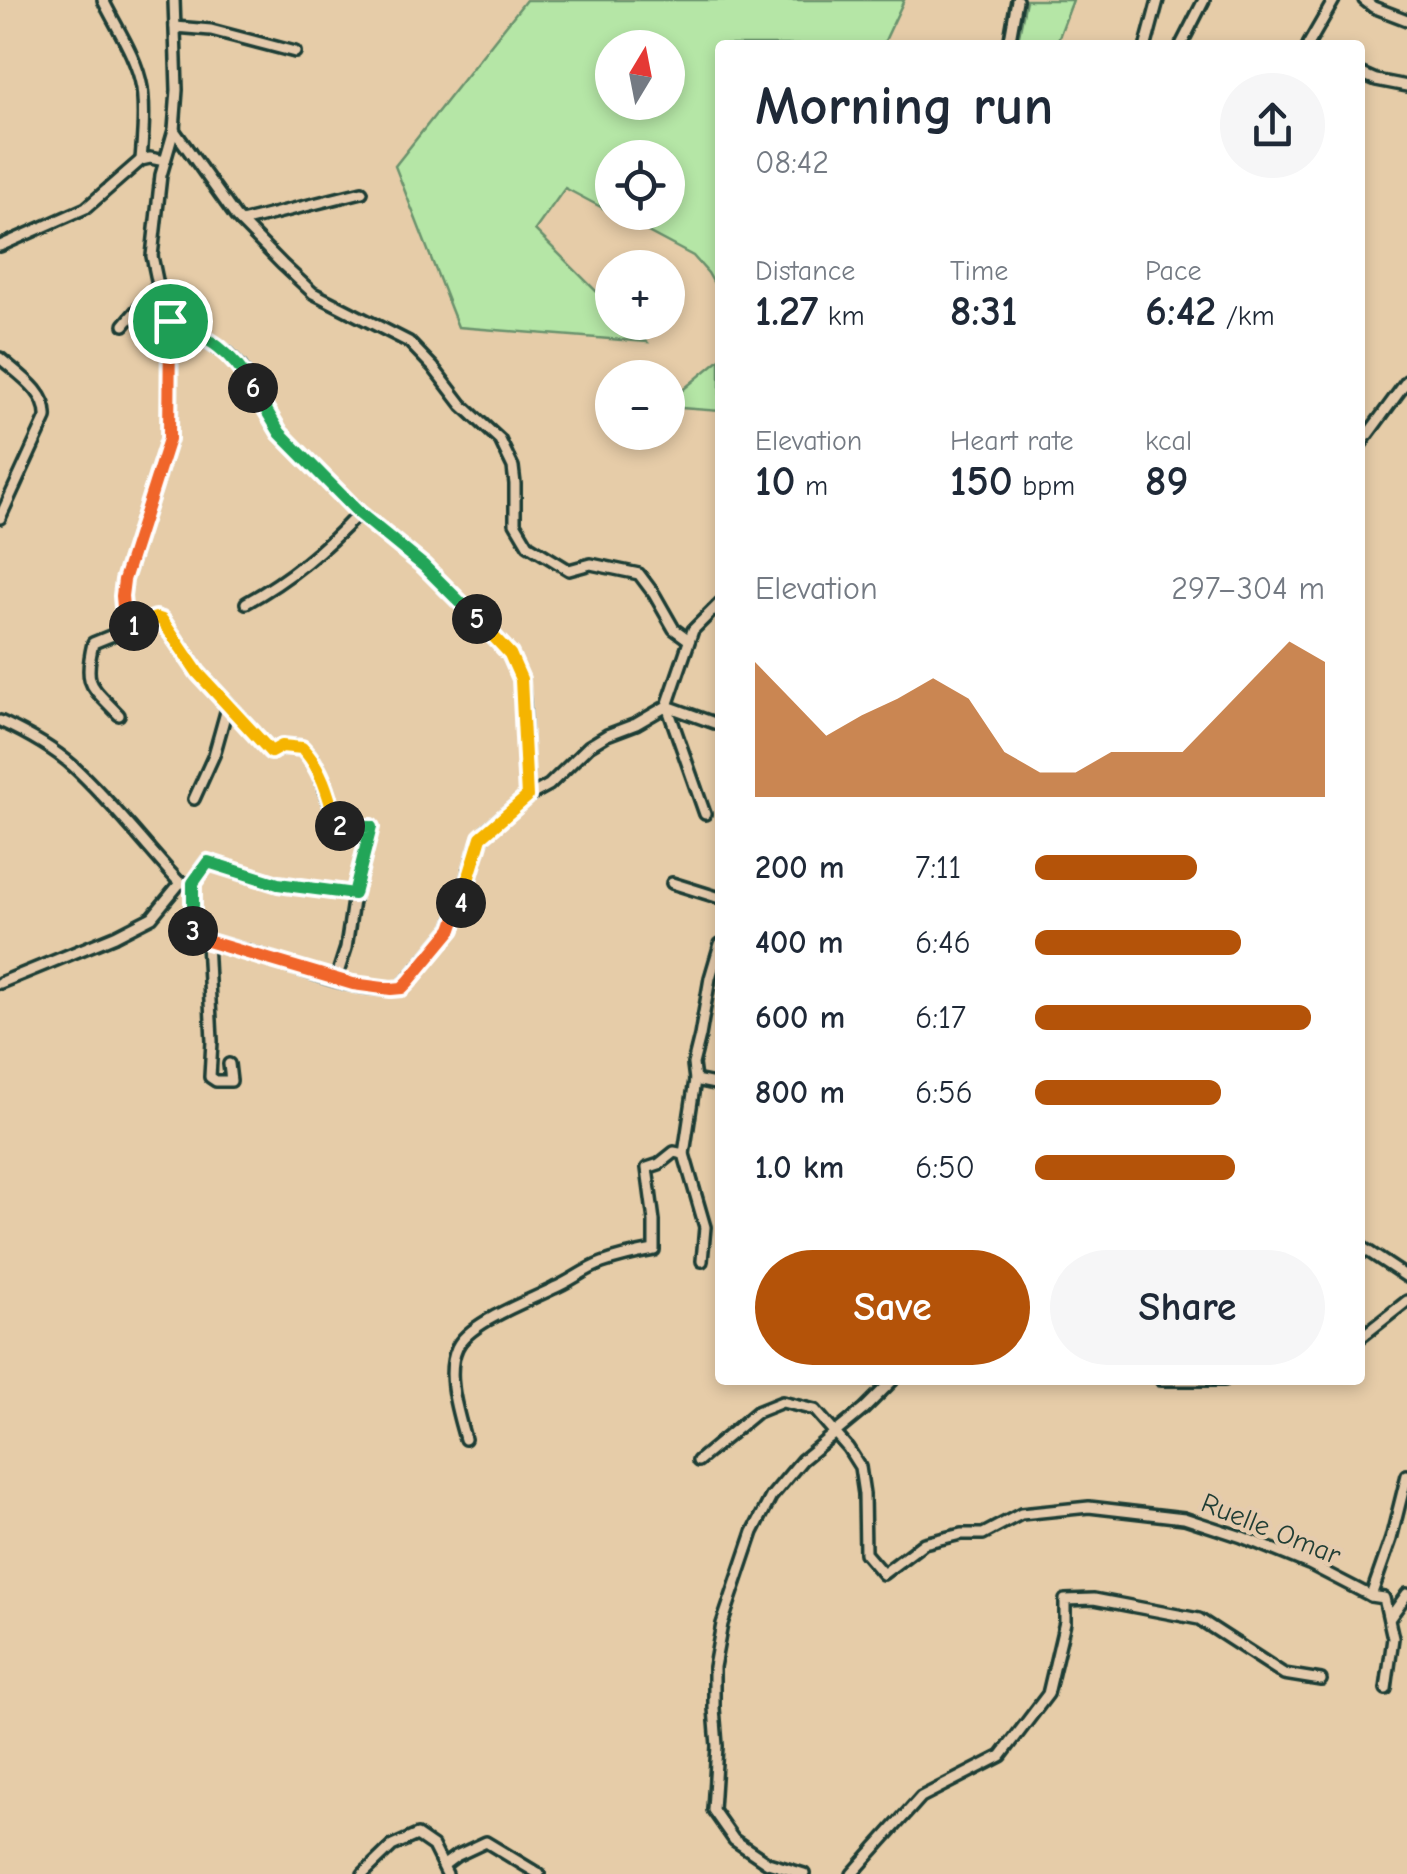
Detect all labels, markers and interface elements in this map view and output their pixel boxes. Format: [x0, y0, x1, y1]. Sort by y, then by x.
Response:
north arrow [595, 30, 685, 120]
map controls [595, 30, 685, 450]
button: share [1220, 73, 1325, 178]
text: Morning run [755, 74, 1053, 138]
button: locate [595, 140, 685, 230]
text: 08:42 [755, 144, 829, 181]
button: + [595, 250, 685, 340]
text: Distance [755, 255, 855, 287]
text: Time [950, 255, 1008, 287]
text: Pace [1145, 255, 1201, 287]
pin [128, 279, 213, 364]
text: 1.27 [755, 287, 819, 336]
text: 8:31 [950, 287, 1017, 336]
text: 6:42 [1145, 287, 1216, 336]
icon: arrive [143, 294, 198, 349]
text: km [819, 300, 865, 332]
text: /km [1216, 300, 1275, 332]
button: − [595, 360, 685, 450]
pin: 6 [228, 363, 278, 413]
text: 6 [246, 372, 260, 404]
text: Elevation [755, 425, 862, 457]
text: Heart rate [950, 425, 1073, 457]
text: kcal [1145, 425, 1192, 457]
text: 10 [755, 457, 796, 506]
text: 150 [950, 457, 1013, 506]
text: 89 [1145, 457, 1188, 506]
text: m [796, 470, 828, 502]
text: bpm [1013, 470, 1075, 502]
text: Elevation [755, 570, 878, 607]
text: 297–304 m [1171, 570, 1325, 607]
pin: 5 [452, 594, 502, 644]
pin: 1 [109, 601, 159, 651]
text: 5 [470, 603, 484, 635]
text: 1 [128, 610, 140, 642]
pin: 2 [315, 801, 365, 851]
text: 2 [333, 810, 347, 842]
text: 200 m [755, 849, 844, 886]
text: 7:11 [915, 849, 961, 886]
pin: 4 [436, 878, 486, 928]
text: 4 [454, 887, 468, 919]
pin: 3 [168, 906, 218, 956]
text: 3 [186, 915, 200, 947]
text: 400 m [755, 924, 843, 961]
text: 6:46 [915, 924, 971, 961]
text: 600 m [755, 999, 845, 1036]
text: 6:17 [915, 999, 966, 1036]
text: 800 m [755, 1074, 845, 1111]
text: 6:56 [915, 1074, 973, 1111]
text: 1.0 km [755, 1149, 844, 1186]
text: 6:50 [915, 1149, 975, 1186]
button: Save [755, 1250, 1030, 1365]
button: Share [1050, 1250, 1325, 1365]
street label: Ruelle Omar [1197, 1487, 1345, 1571]

